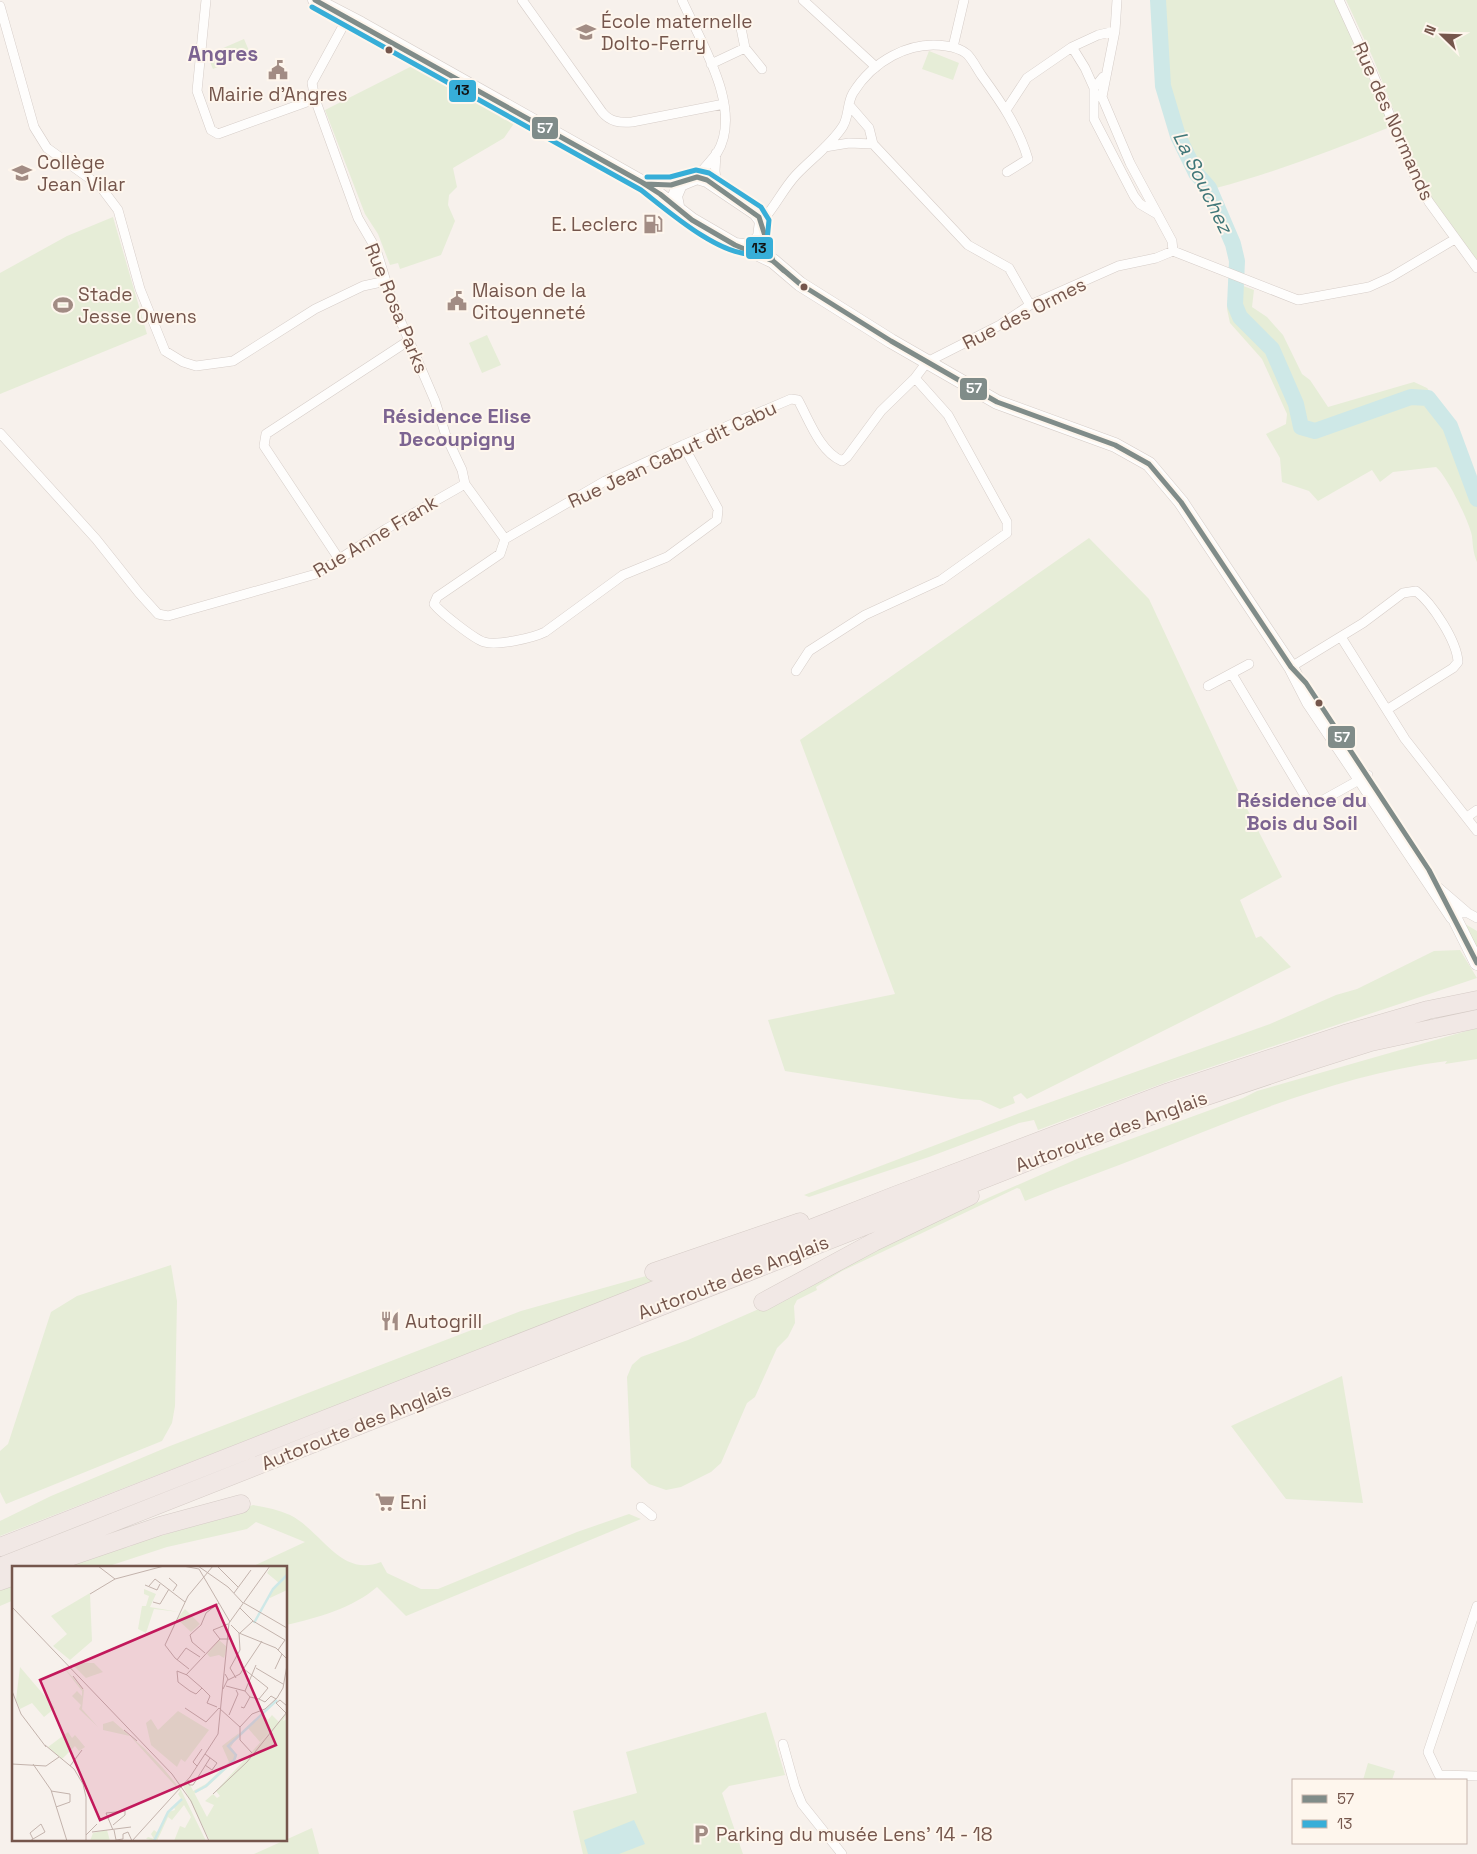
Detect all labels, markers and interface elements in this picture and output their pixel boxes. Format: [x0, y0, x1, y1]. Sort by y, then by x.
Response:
place label: École maternelle Dolto-Ferry [601, 9, 753, 56]
north arrow [1417, 10, 1467, 60]
school or university icon: École maternelle Dolto-Ferry [575, 21, 597, 43]
text: N [1420, 22, 1440, 38]
street label: Rue des Normands [1347, 38, 1440, 204]
district label: Angres [188, 40, 258, 67]
unlabelled marker [384, 45, 394, 55]
public building icon: Mairie d'Angres [267, 59, 289, 81]
line badge: 13 [448, 79, 477, 103]
text: 13 [455, 81, 469, 99]
place label: Mairie d'Angres [208, 82, 348, 107]
line badge: 57 [531, 116, 559, 140]
text: 57 [537, 119, 553, 137]
water label: La Souchez [1167, 127, 1240, 239]
place label: Collège Jean Vilar [37, 150, 125, 197]
school or university icon: Collège Jean Vilar [11, 162, 33, 184]
place label: E. Leclerc [551, 212, 638, 237]
fuel station icon: E. Leclerc [642, 213, 664, 235]
line badge: 13 [745, 236, 774, 260]
street label: Rue Rosa Parks [359, 239, 434, 377]
text: 13 [752, 239, 766, 257]
street label: Rue des Ormes [958, 272, 1090, 355]
place label: Maison de la Citoyenneté [472, 278, 586, 325]
place label: Stade Jesse Owens [78, 282, 197, 329]
unlabelled marker [799, 282, 809, 292]
public building icon: Maison de la Citoyenneté [446, 290, 468, 312]
sports icon: Stade Jesse Owens [52, 294, 74, 316]
line badge: 57 [959, 377, 988, 401]
text: 57 [966, 379, 982, 397]
street label: Rue Jean Cabut dit Cabu [564, 395, 781, 514]
district label: Résidence Elise Decoupigny [383, 403, 531, 452]
street label: Rue Anne Frank [308, 489, 442, 583]
unlabelled marker [1314, 698, 1324, 708]
line badge: 57 [1327, 725, 1356, 749]
text: 57 [1334, 728, 1350, 746]
district label: Résidence du Bois du Soil [1237, 787, 1367, 836]
street label: Autoroute des Anglais [1012, 1085, 1211, 1178]
street label: Autoroute des Anglais [634, 1229, 832, 1325]
place label: Autogrill [405, 1309, 482, 1334]
restaurant icon: Autogrill [379, 1310, 401, 1332]
street label: Autoroute des Anglais [258, 1377, 455, 1476]
place label: Eni [400, 1490, 427, 1515]
supermarket icon: Eni [374, 1491, 396, 1513]
inset map [12, 1566, 288, 1842]
legend [1292, 1779, 1467, 1844]
text: 57 [1337, 1789, 1354, 1808]
text: 13 [1337, 1814, 1352, 1833]
place label: Parking du musée Lens' 14 - 18 [716, 1822, 993, 1847]
parking icon: Parking du musée Lens' 14 - 18 [690, 1823, 712, 1845]

